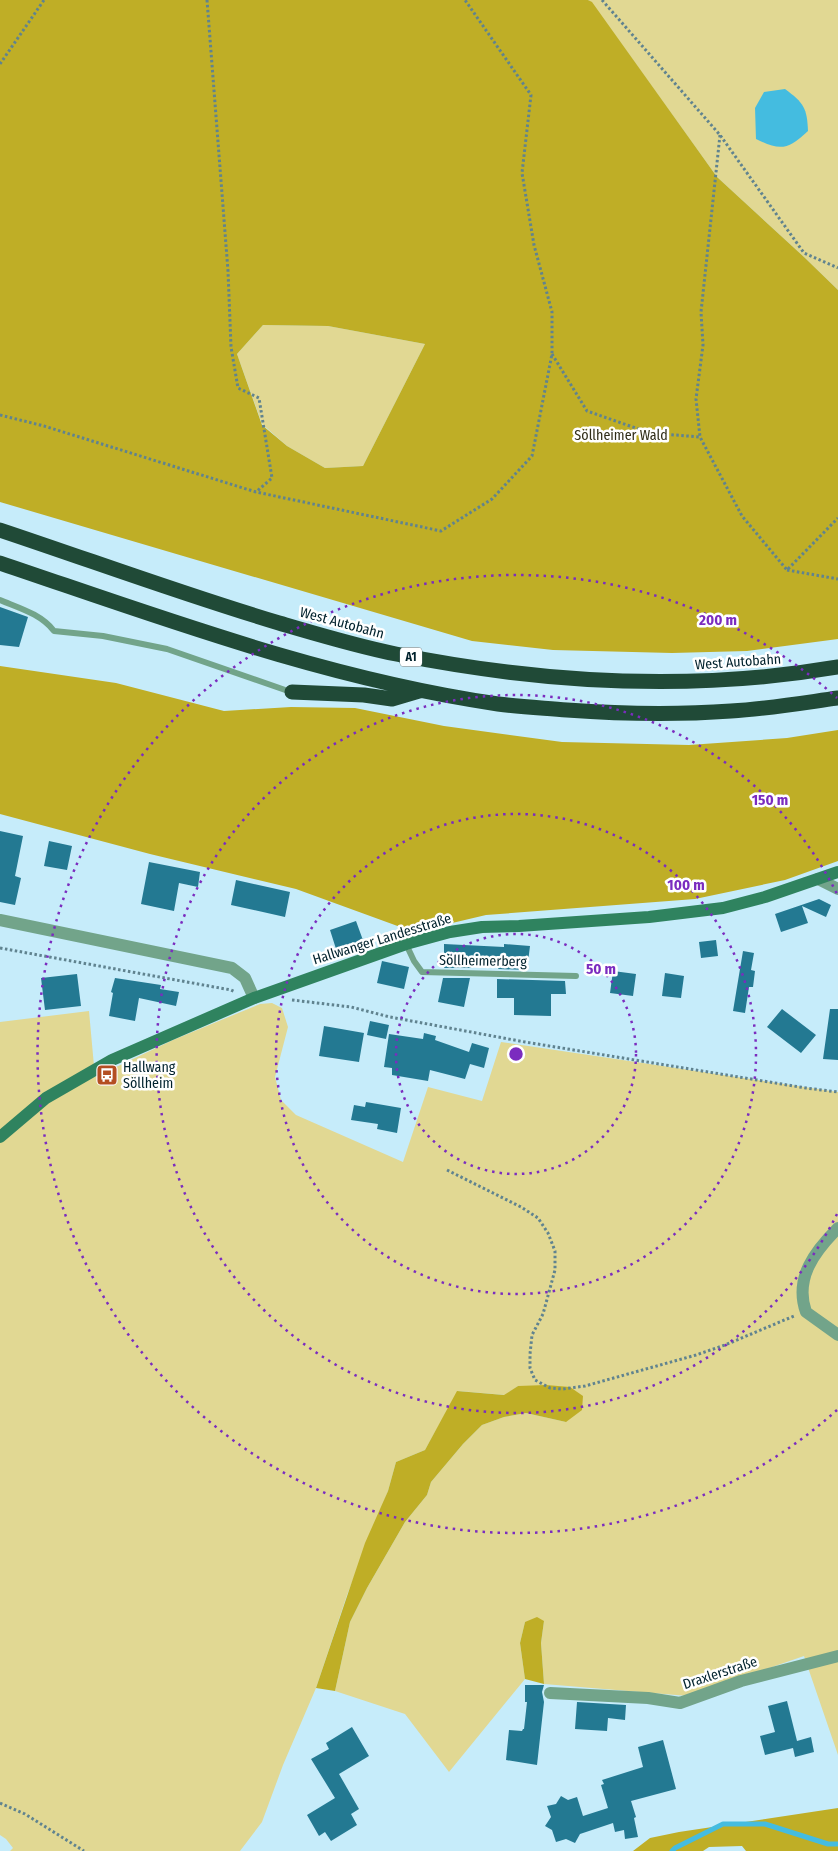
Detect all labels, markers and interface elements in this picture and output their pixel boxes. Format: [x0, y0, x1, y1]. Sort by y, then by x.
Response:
park label: Söllheimer Wald [574, 427, 668, 444]
street label: West Autobahn [298, 604, 386, 642]
text: 200 m [698, 611, 737, 629]
road number: A1 [400, 648, 422, 666]
street label: West Autobahn [694, 651, 782, 673]
text: 150 m [752, 791, 788, 809]
text: 100 m [667, 876, 705, 894]
street label: Hallwanger Landesstraße [311, 910, 453, 968]
street label: Söllheimerberg [439, 952, 527, 970]
text: 50 m [586, 960, 616, 978]
centre of rings [507, 1045, 525, 1063]
place label: Hallwang Söllheim [123, 1059, 176, 1092]
bus stop icon: Hallwang Söllheim [95, 1063, 119, 1087]
street label: Draxlerstraße [681, 1653, 759, 1693]

